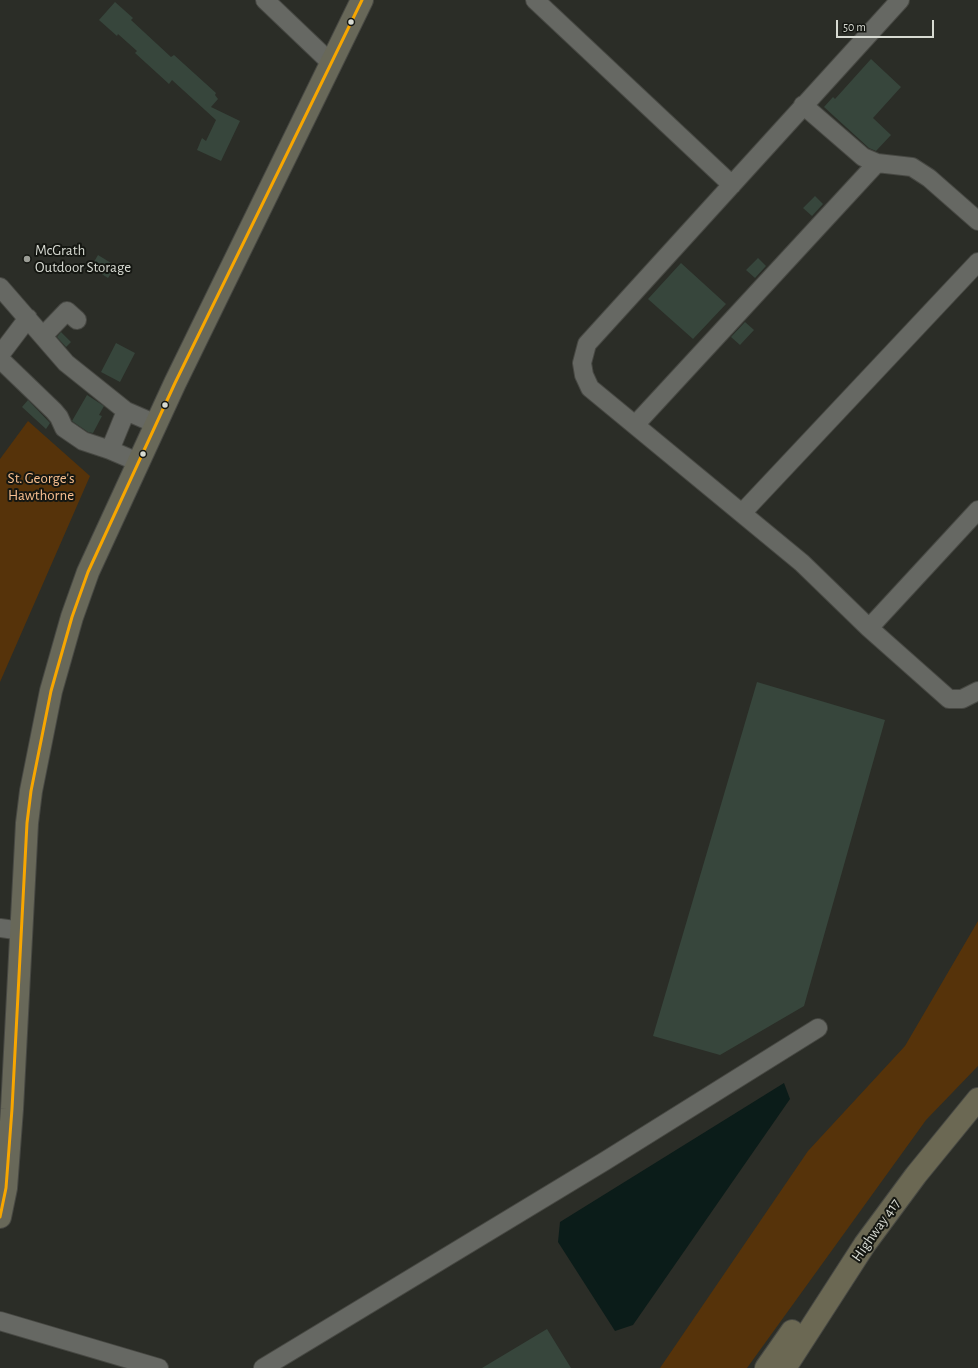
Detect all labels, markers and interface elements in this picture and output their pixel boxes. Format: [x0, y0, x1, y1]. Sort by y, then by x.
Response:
scale bar [838, 12, 936, 38]
unlabelled marker [346, 17, 356, 27]
text: 50 m [843, 21, 866, 33]
place label: McGrath Outdoor Storage [35, 241, 131, 276]
marker: McGrath Outdoor Storage [22, 254, 32, 264]
unlabelled marker [160, 400, 170, 410]
unlabelled marker [138, 449, 148, 459]
park label: St. George's Hawthorne [8, 469, 74, 504]
street label: Highway 417 [848, 1195, 904, 1265]

